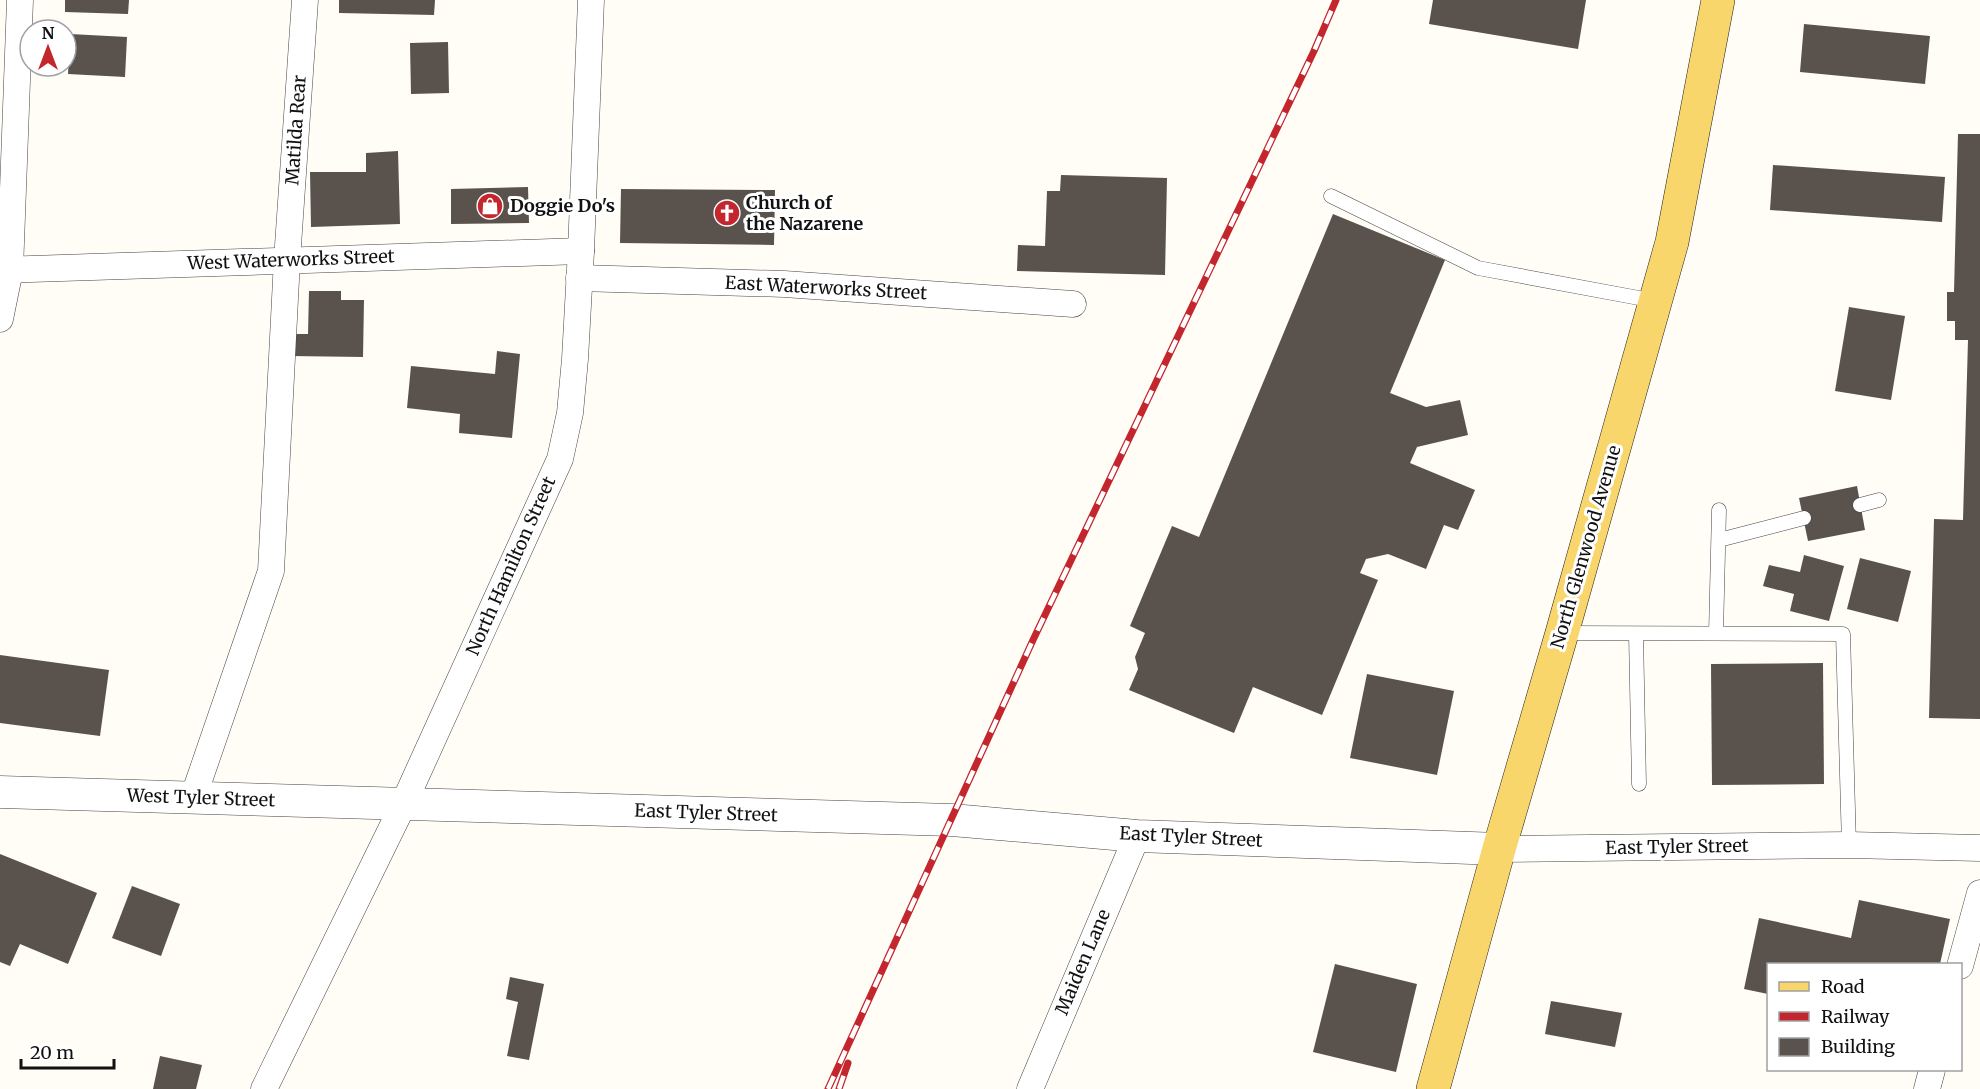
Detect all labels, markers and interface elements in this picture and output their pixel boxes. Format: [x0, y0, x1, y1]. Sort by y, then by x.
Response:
north arrow [18, 18, 78, 78]
text: N [42, 23, 55, 43]
street label: Matilda Rear [280, 74, 311, 186]
shop icon: Doggie Do's [475, 191, 505, 221]
place label: Church of the Nazarene [746, 191, 863, 235]
place label: Doggie Do's [510, 194, 615, 217]
church icon: Church of the Nazarene [712, 198, 742, 228]
street label: West Waterworks Street [186, 244, 395, 275]
street label: East Waterworks Street [724, 271, 928, 304]
street label: North Glenwood Avenue [1545, 443, 1626, 651]
street label: North Hamilton Street [461, 473, 560, 659]
street label: West Tyler Street [125, 783, 276, 812]
street label: East Tyler Street [634, 799, 778, 826]
street label: East Tyler Street [1119, 821, 1263, 852]
street label: East Tyler Street [1605, 834, 1749, 859]
street label: Maiden Lane [1050, 906, 1115, 1018]
legend [1767, 963, 1962, 1071]
text: Road [1821, 975, 1865, 998]
text: Railway [1821, 1005, 1890, 1028]
scale bar [21, 1032, 114, 1070]
text: Building [1821, 1035, 1895, 1058]
text: 20 m [30, 1041, 74, 1064]

